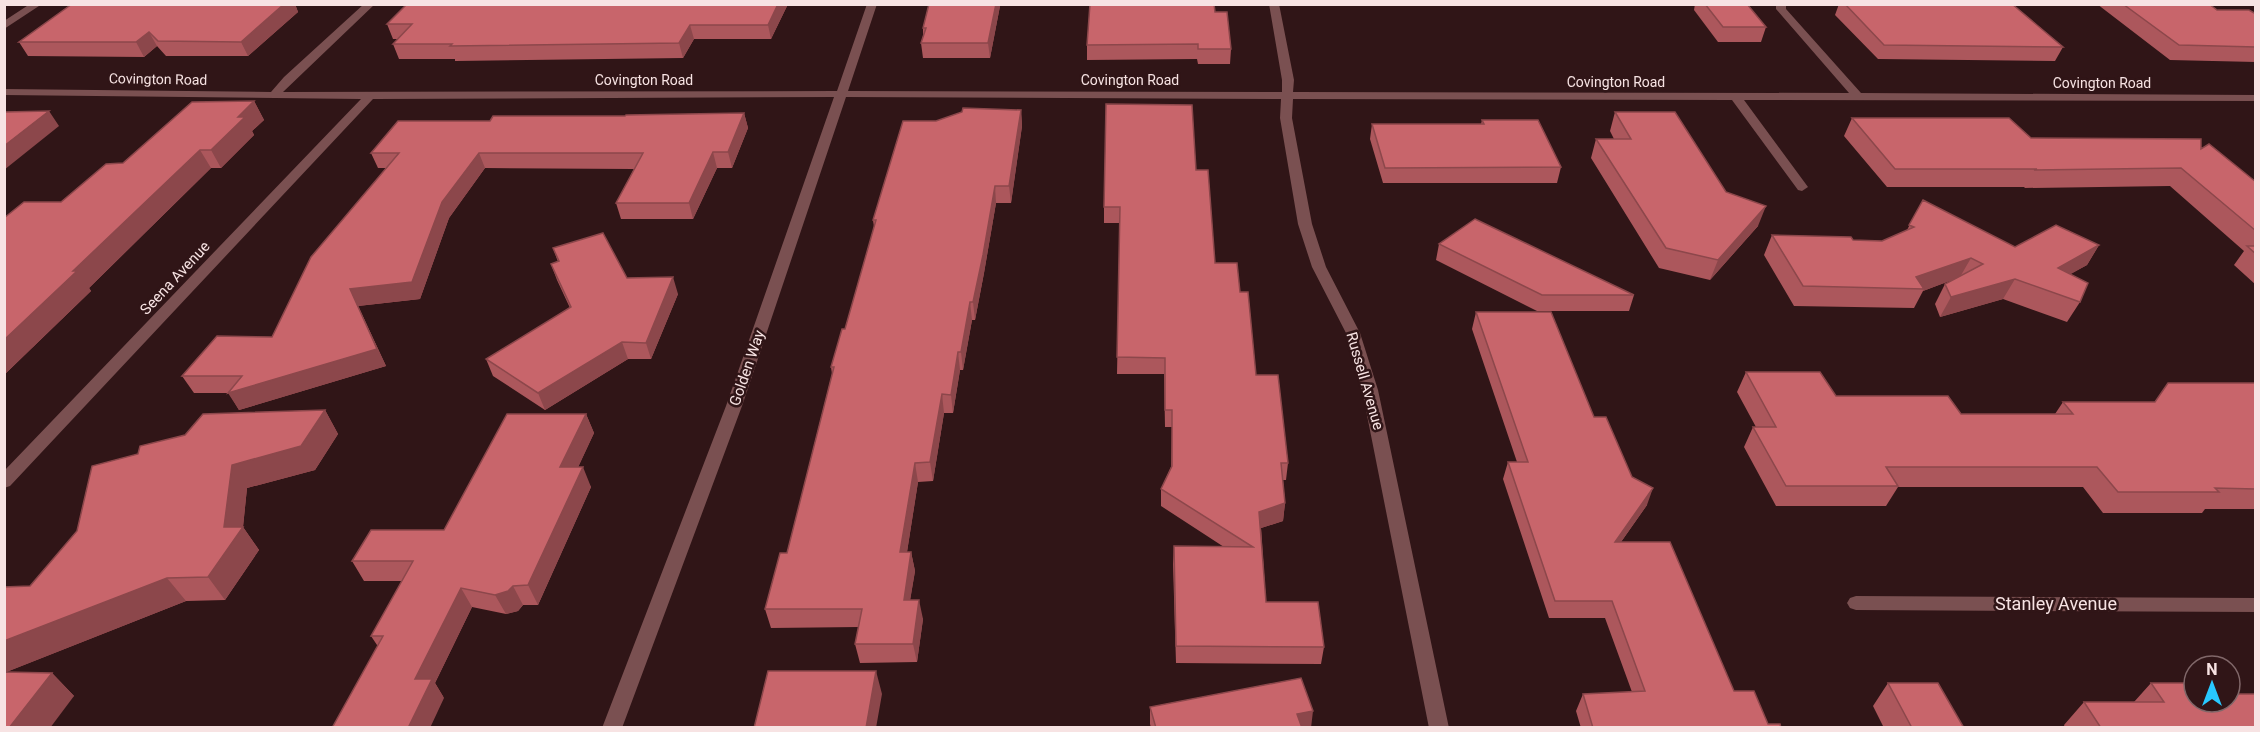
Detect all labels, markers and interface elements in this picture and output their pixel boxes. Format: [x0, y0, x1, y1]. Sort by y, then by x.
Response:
street label: Covington Road [109, 70, 207, 88]
street label: Covington Road [595, 72, 693, 88]
street label: Covington Road [1081, 72, 1179, 88]
street label: Covington Road [1567, 74, 1665, 90]
street label: Covington Road [2053, 75, 2151, 91]
street label: Seena Avenue [136, 237, 214, 319]
street label: Golden Way [726, 328, 768, 408]
street label: Russell Avenue [1342, 330, 1388, 432]
street label: Stanley Avenue [1995, 593, 2117, 614]
north arrow [2182, 654, 2242, 714]
text: N [2206, 660, 2218, 679]

